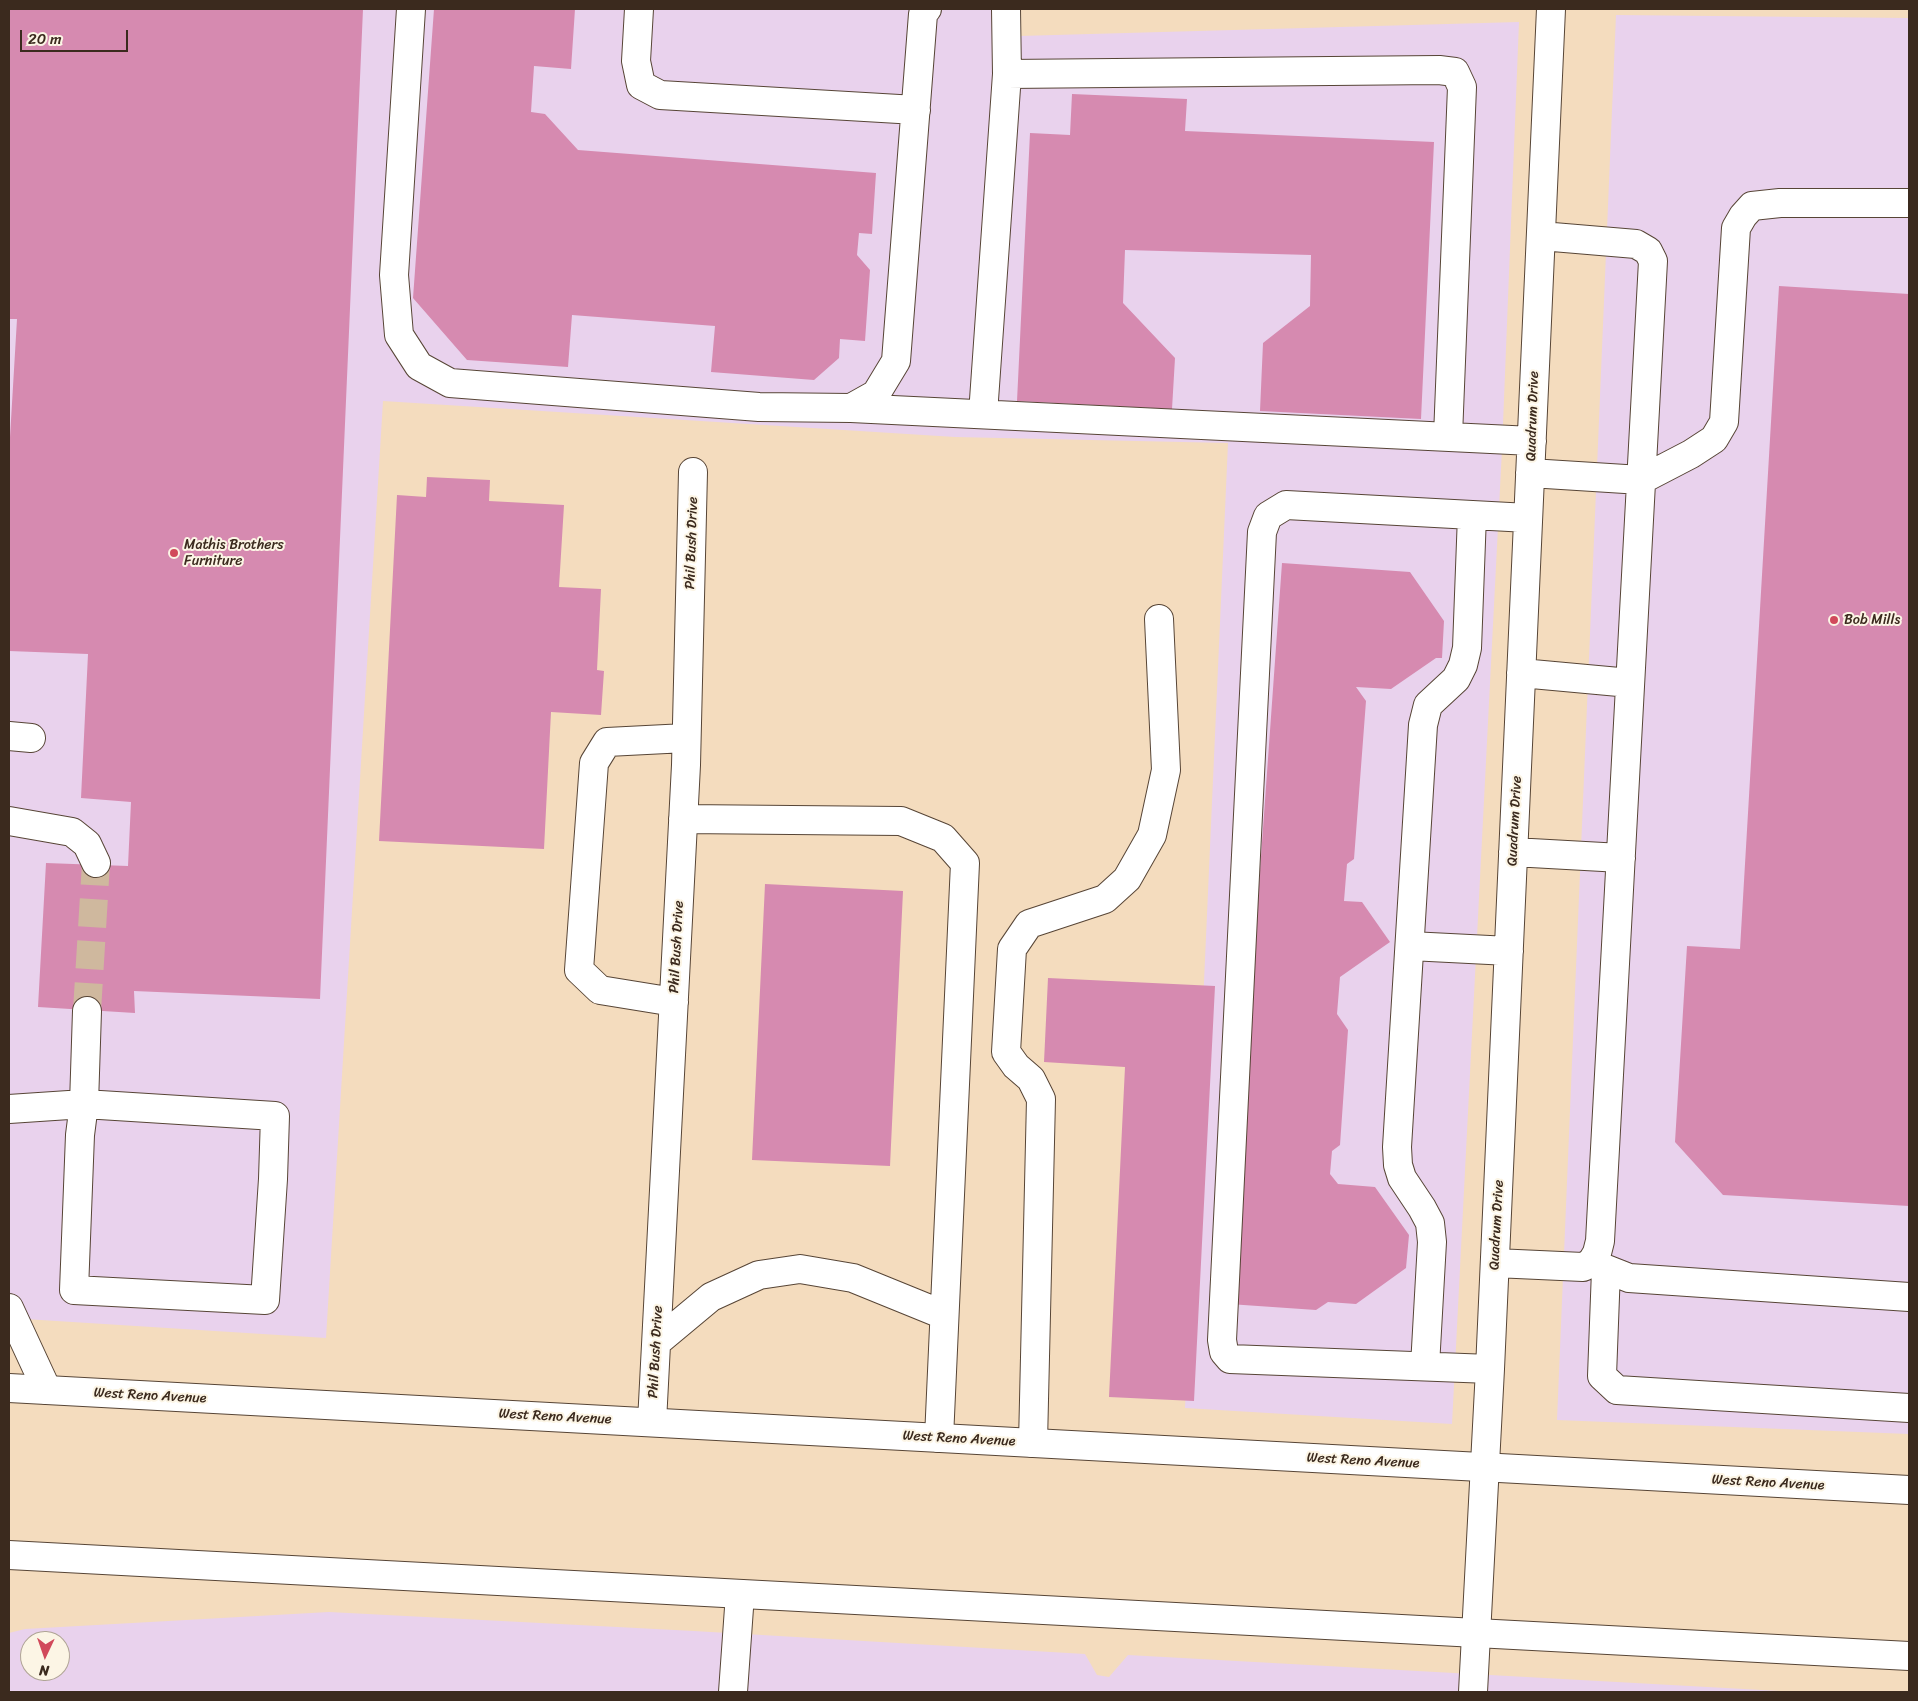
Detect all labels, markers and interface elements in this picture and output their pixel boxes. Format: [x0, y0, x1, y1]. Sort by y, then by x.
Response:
scale bar [22, 20, 130, 52]
text: 20 m [28, 26, 62, 52]
street label: Quadrum Drive [1523, 371, 1543, 461]
street label: Phil Bush Drive [682, 496, 702, 590]
place label: Mathis Brothers Furniture [184, 537, 284, 570]
marker: Mathis Brothers Furniture [168, 547, 180, 559]
place label: Bob Mills [1844, 612, 1900, 628]
marker: Bob Mills [1828, 614, 1840, 626]
street label: Quadrum Drive [1504, 775, 1526, 867]
street label: Phil Bush Drive [666, 900, 688, 994]
street label: Quadrum Drive [1486, 1179, 1508, 1271]
street label: Phil Bush Drive [645, 1305, 667, 1399]
street label: West Reno Avenue [93, 1385, 207, 1407]
street label: West Reno Avenue [498, 1406, 612, 1428]
street label: West Reno Avenue [902, 1428, 1016, 1450]
street label: West Reno Avenue [1306, 1450, 1420, 1472]
street label: West Reno Avenue [1711, 1472, 1825, 1494]
north arrow [20, 1631, 70, 1681]
text: N [39, 1658, 50, 1683]

